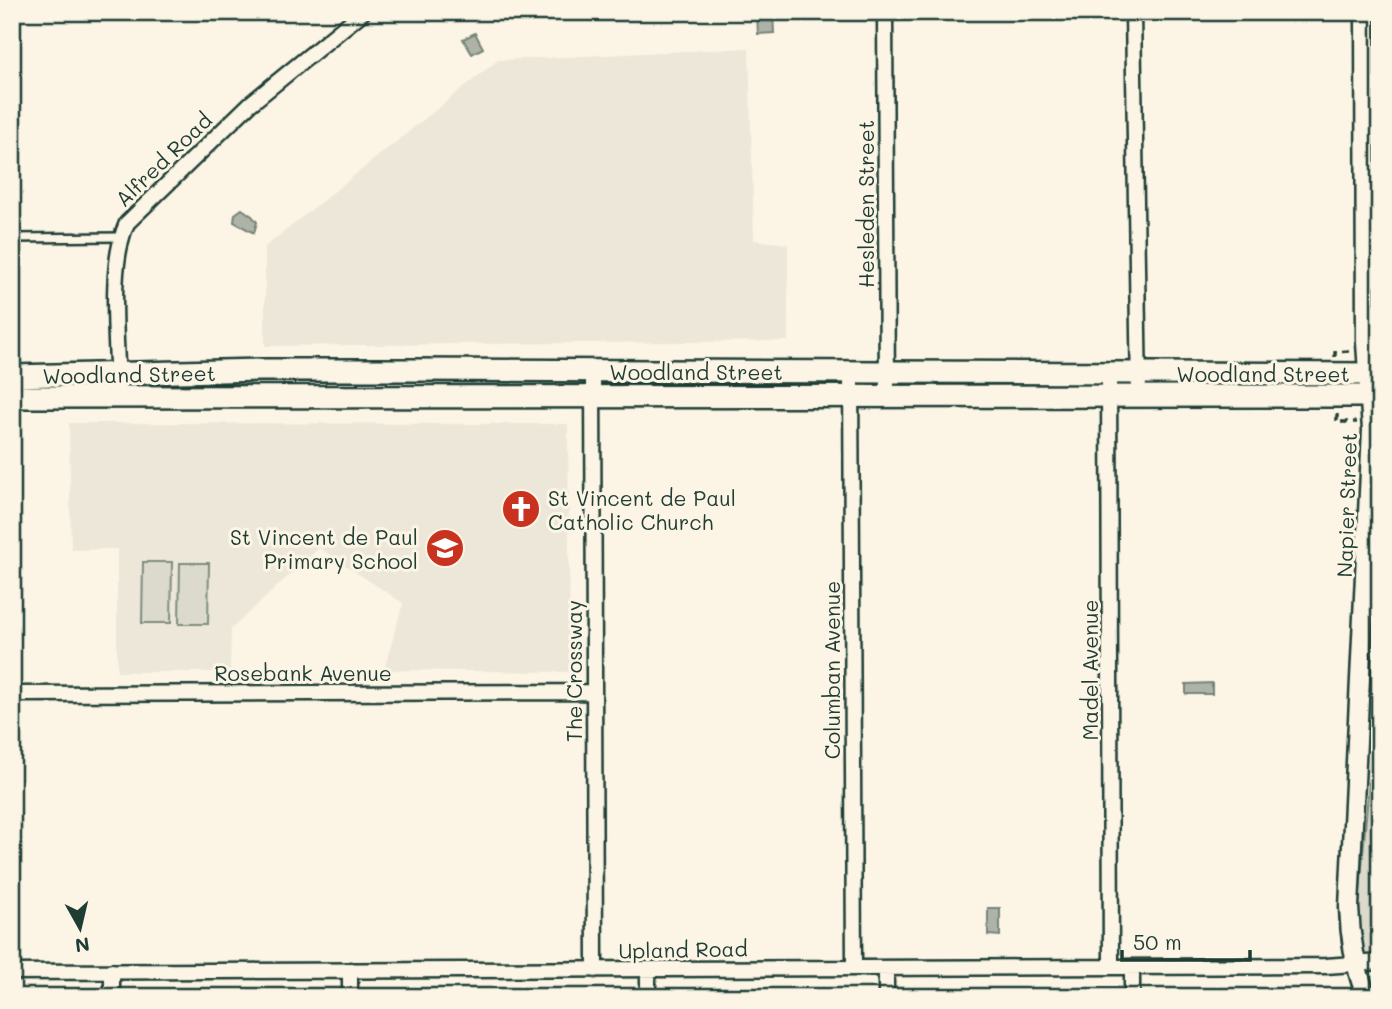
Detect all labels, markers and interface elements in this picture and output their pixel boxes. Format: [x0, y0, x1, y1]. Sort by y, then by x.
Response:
street label: Alfred Road [109, 106, 217, 212]
street label: Hesleden Street [852, 120, 879, 288]
street label: Woodland Street [609, 358, 783, 385]
street label: Woodland Street [42, 359, 216, 389]
street label: Woodland Street [1176, 360, 1350, 387]
street label: Napier Street [1330, 432, 1362, 578]
place label: St Vincent de Paul Catholic Church [548, 484, 736, 535]
church icon: St Vincent de Paul Catholic Church [500, 488, 542, 530]
place label: St Vincent de Paul Primary School [230, 523, 418, 574]
school or university icon: St Vincent de Paul Primary School [424, 527, 466, 569]
street label: Columban Avenue [818, 581, 845, 759]
street label: The Crossway [560, 600, 587, 742]
street label: Madel Avenue [1076, 600, 1103, 740]
street label: Rosebank Avenue [214, 659, 392, 686]
north arrow [46, 894, 116, 964]
scale bar [1122, 918, 1250, 962]
text: 50 m [1133, 928, 1182, 955]
text: N [74, 932, 91, 959]
street label: Upland Road [618, 934, 748, 964]

